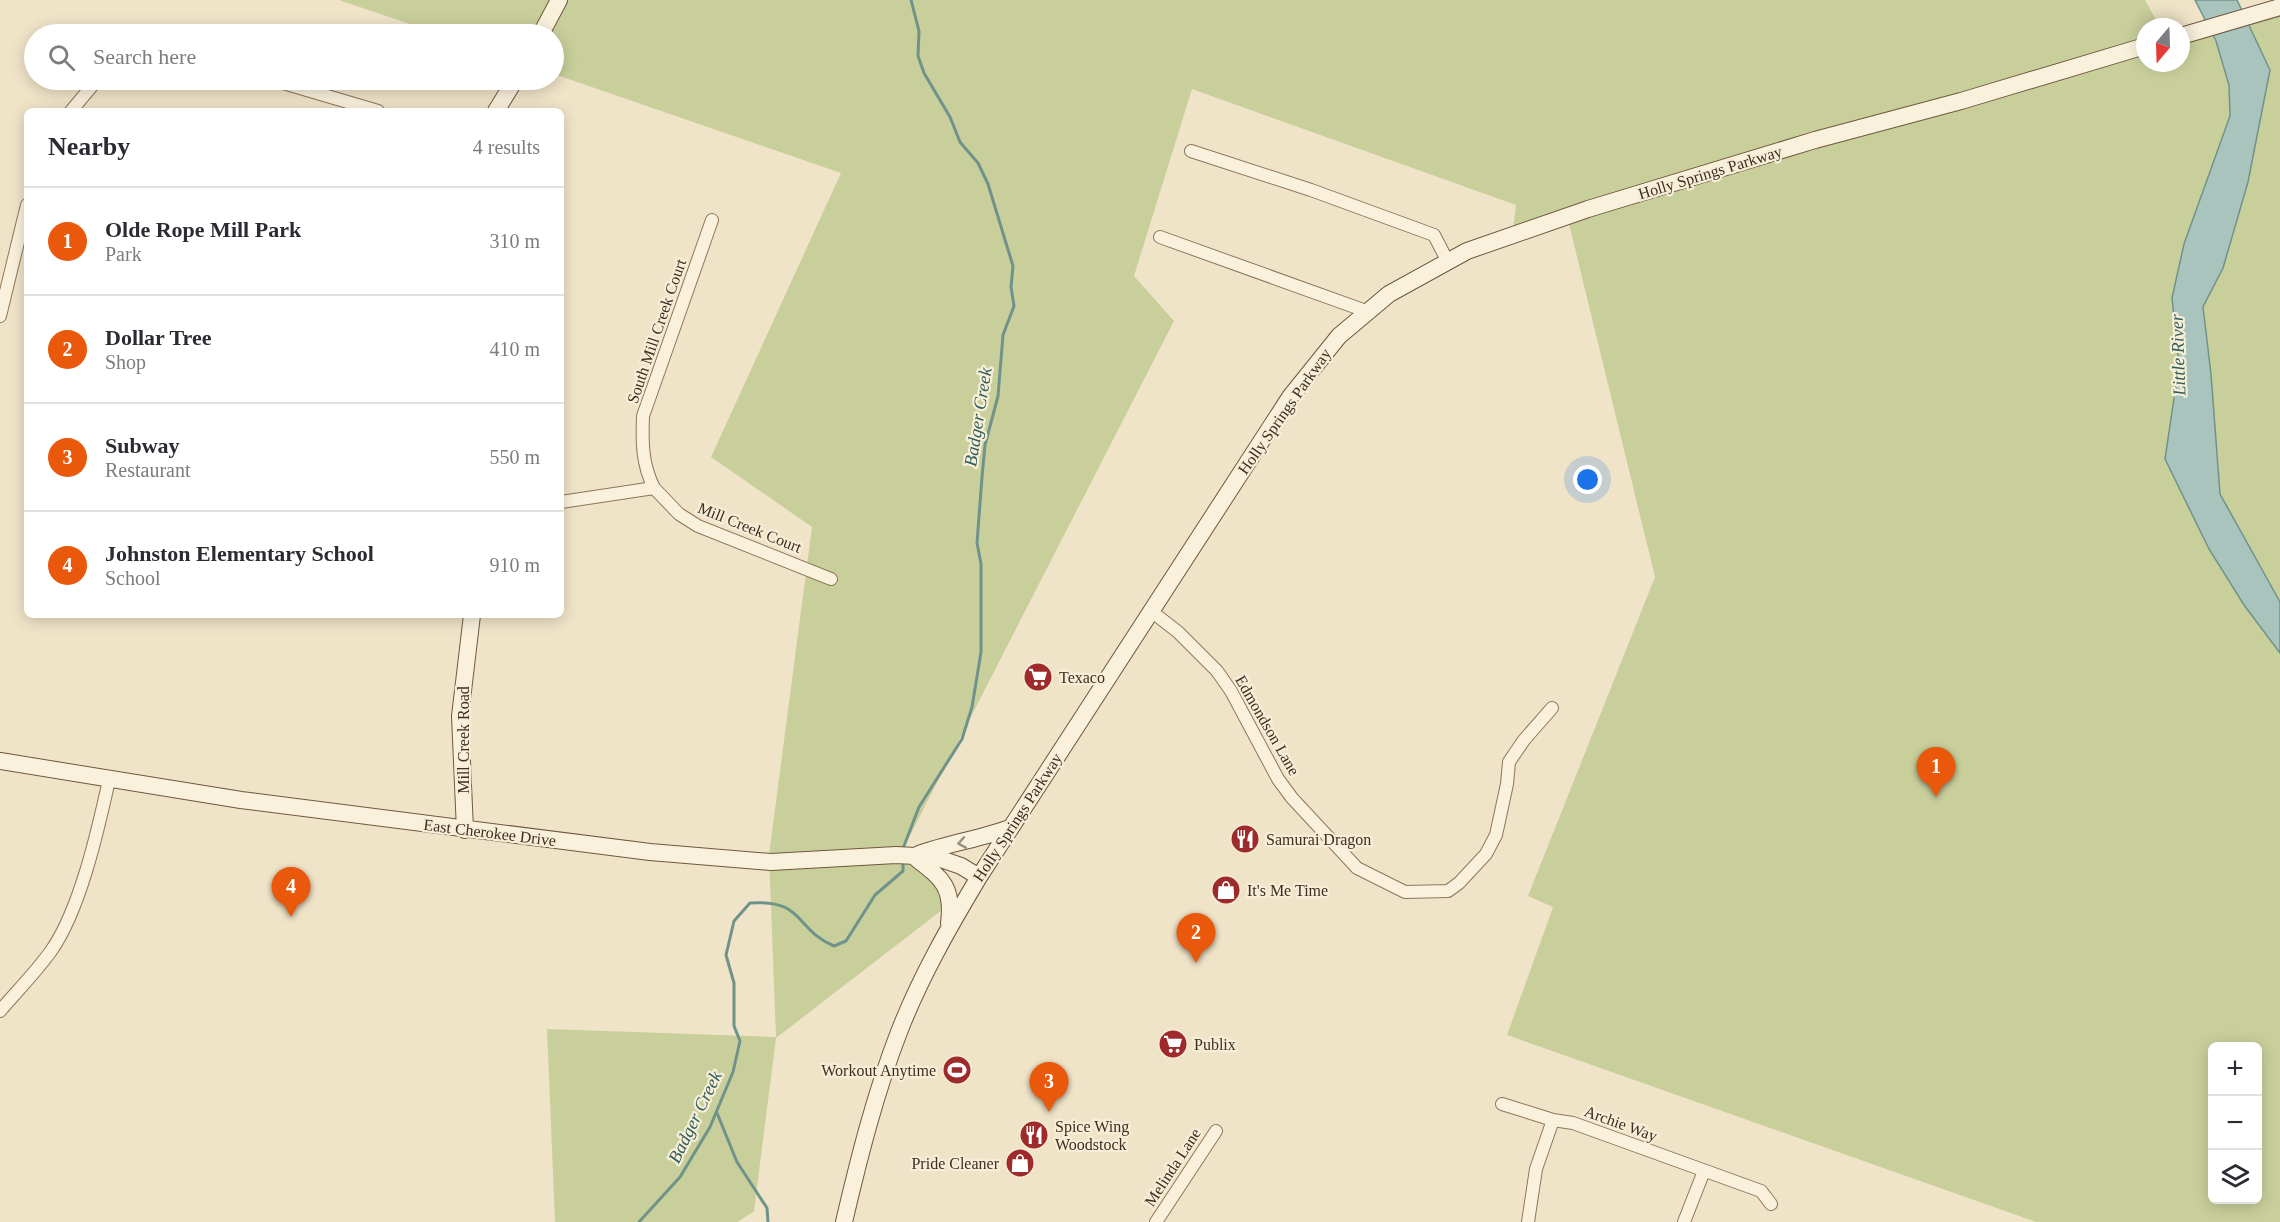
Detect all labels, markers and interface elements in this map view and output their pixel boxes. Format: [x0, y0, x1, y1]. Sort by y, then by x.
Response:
north arrow [2136, 18, 2190, 72]
search box [24, 24, 564, 90]
icon: search [45, 41, 78, 74]
text: Search here [93, 44, 196, 69]
text: Nearby [48, 132, 130, 161]
text: 4 results [473, 136, 540, 158]
street label: Holly Springs Parkway [1636, 143, 1784, 203]
text: Olde Rope Mill Park [105, 217, 301, 242]
text: 1 [63, 230, 73, 252]
text: 310 m [489, 230, 540, 252]
text: Park [105, 243, 142, 265]
street label: South Mill Creek Court [624, 256, 689, 406]
water label: Little River [2167, 313, 2189, 397]
text: Dollar Tree [105, 325, 212, 350]
text: 2 [63, 338, 73, 360]
text: 410 m [489, 338, 540, 360]
street label: Holly Springs Parkway [1235, 345, 1335, 478]
text: Shop [105, 351, 146, 373]
water label: Badger Creek [960, 365, 996, 468]
text: Subway [105, 433, 180, 458]
text: 3 [63, 446, 73, 468]
text: 550 m [489, 446, 540, 468]
text: Restaurant [105, 459, 191, 481]
your location [1573, 465, 1602, 494]
street label: Mill Creek Court [696, 499, 805, 556]
text: Johnston Elementary School [105, 541, 374, 566]
text: 4 [63, 554, 73, 576]
text: 910 m [489, 554, 540, 576]
text: School [105, 567, 161, 589]
supermarket icon: Texaco [1022, 661, 1054, 693]
place label: Texaco [1059, 669, 1105, 686]
street label: Edmondson Lane [1232, 672, 1303, 778]
street label: Mill Creek Road [455, 686, 472, 794]
pin: 1 [1916, 748, 1956, 797]
street label: Holly Springs Parkway [970, 750, 1066, 885]
street label: East Cherokee Drive [423, 816, 557, 849]
restaurant icon: Samurai Dragon [1229, 823, 1261, 855]
place label: Samurai Dragon [1266, 831, 1371, 849]
one-way arrow [957, 836, 967, 849]
pin: 4 [272, 868, 310, 917]
shop icon: It's Me Time [1210, 874, 1242, 906]
place label: It's Me Time [1247, 882, 1328, 899]
pin: 2 [1176, 914, 1216, 963]
supermarket icon: Publix [1157, 1028, 1189, 1060]
place label: Publix [1194, 1036, 1236, 1053]
map controls [2208, 1042, 2262, 1204]
button: + [2208, 1042, 2262, 1096]
sports icon: Workout Anytime [941, 1054, 973, 1086]
place label: Workout Anytime [821, 1062, 936, 1080]
pin: 3 [1030, 1062, 1068, 1112]
water label: Badger Creek [664, 1067, 726, 1166]
button: − [2208, 1096, 2262, 1150]
street label: Archie Way [1582, 1102, 1660, 1145]
place label: Spice Wing Woodstock [1055, 1118, 1129, 1153]
restaurant icon: Spice Wing Woodstock [1018, 1119, 1050, 1151]
street label: Melinda Lane [1141, 1125, 1204, 1209]
shop icon: Pride Cleaner [1004, 1147, 1036, 1179]
button: layers [2208, 1150, 2262, 1204]
place label: Pride Cleaner [911, 1155, 1000, 1172]

